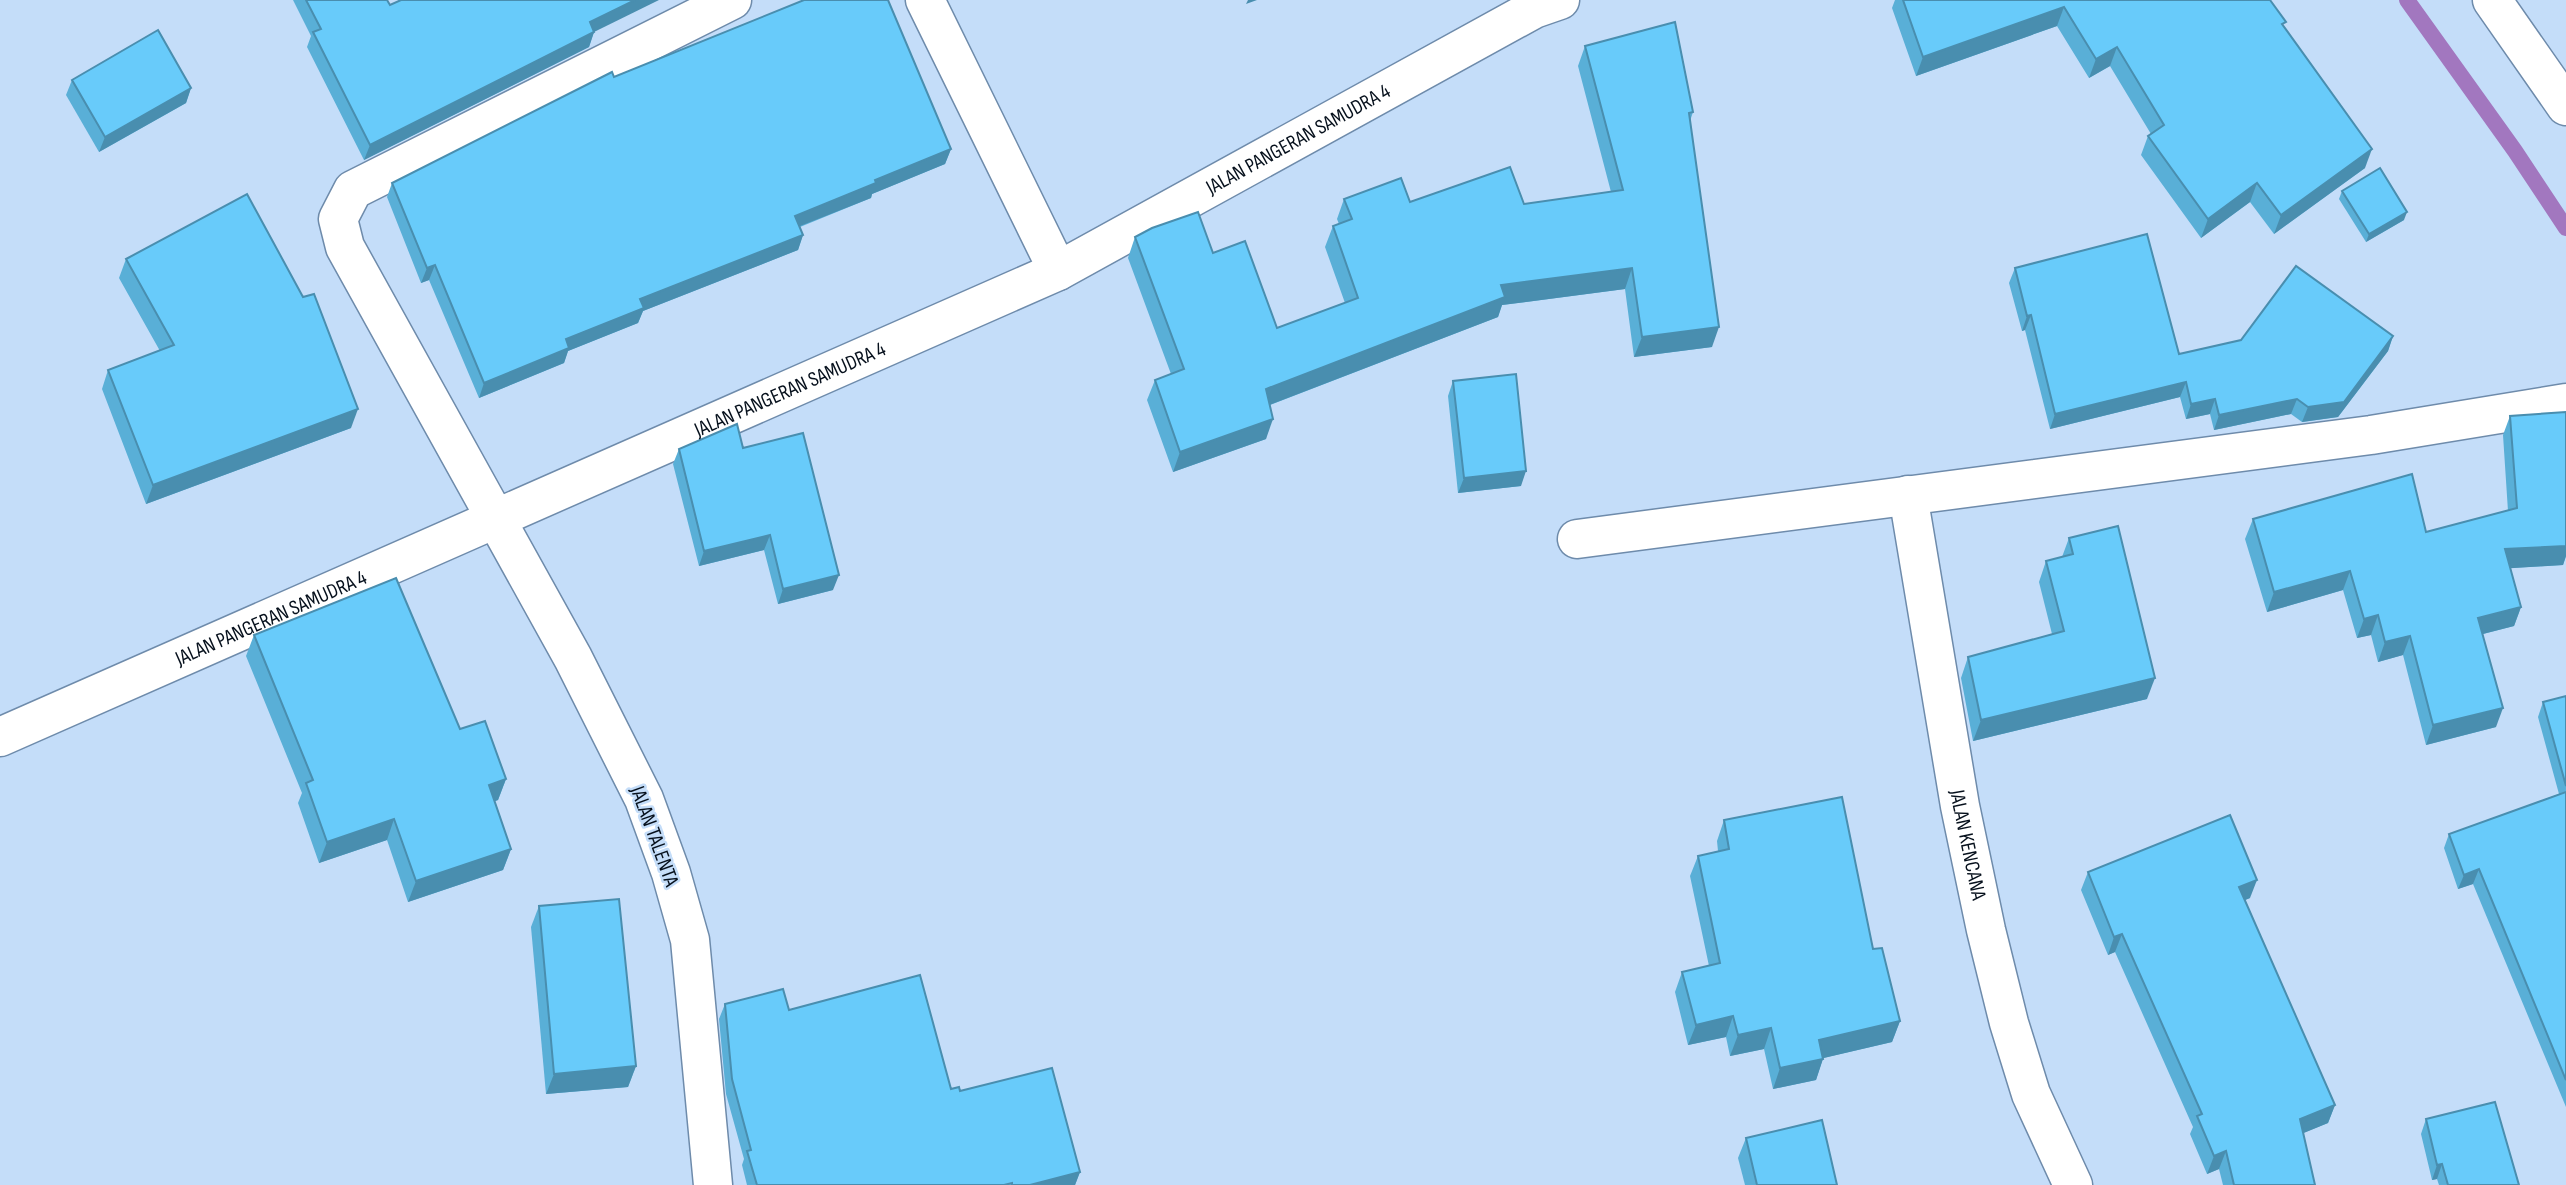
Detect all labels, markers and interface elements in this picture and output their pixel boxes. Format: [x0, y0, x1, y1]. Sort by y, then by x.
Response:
street label: JALAN PANGERAN SAMUDRA 4 [1201, 79, 1395, 200]
street label: JALAN PANGERAN SAMUDRA 4 [690, 337, 890, 443]
street label: JALAN PANGERAN SAMUDRA 4 [171, 565, 371, 672]
street label: JALAN TALENTA [625, 782, 685, 891]
street label: JALAN KENCANA [1944, 787, 1992, 903]

